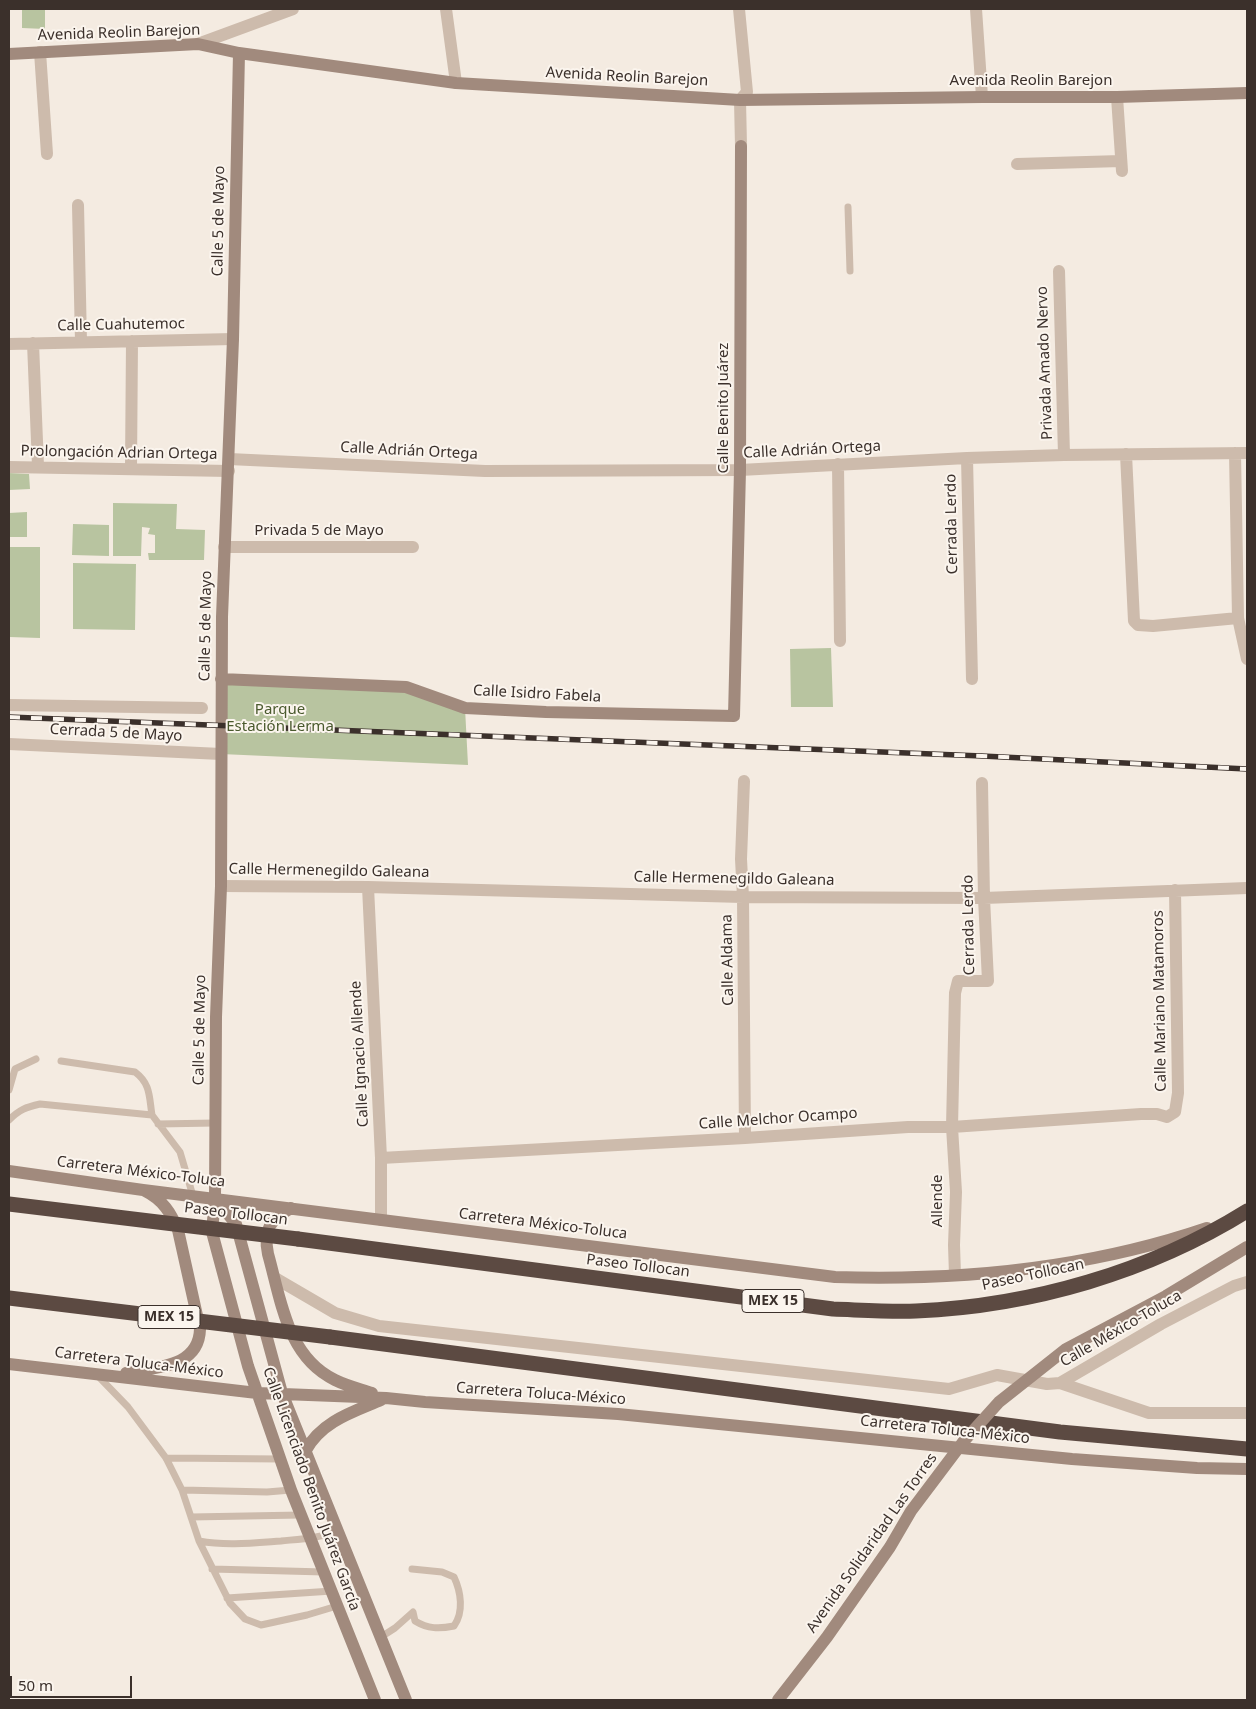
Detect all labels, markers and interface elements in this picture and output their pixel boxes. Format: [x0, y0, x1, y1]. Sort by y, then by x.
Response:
street label: Avenida Reolin Barejon [37, 21, 201, 45]
street label: Avenida Reolin Barejon [545, 64, 709, 90]
street label: Avenida Reolin Barejon [950, 72, 1112, 90]
street label: Calle 5 de Mayo [209, 165, 229, 277]
street label: Privada Amado Nervo [1033, 286, 1057, 440]
street label: Calle Cuahutemoc [57, 315, 185, 335]
street label: Calle Benito Juárez [715, 343, 733, 473]
street label: Calle Adrián Ortega [743, 437, 881, 463]
street label: Calle Adrián Ortega [340, 438, 478, 464]
street label: Prolongación Adrian Ortega [20, 442, 218, 464]
street label: Cerrada Lerdo [942, 474, 962, 574]
street label: Privada 5 de Mayo [254, 522, 384, 540]
street label: Calle 5 de Mayo [196, 570, 216, 682]
street label: Calle Isidro Fabela [472, 682, 602, 706]
park label: Parque Estación Lerma [226, 701, 334, 736]
street label: Cerrada 5 de Mayo [49, 721, 183, 745]
street label: Calle Hermenegildo Galeana [228, 860, 430, 882]
street label: Calle Hermenegildo Galeana [633, 868, 835, 890]
street label: Cerrada Lerdo [959, 875, 979, 975]
street label: Calle Mariano Matamoros [1149, 910, 1171, 1092]
street label: Calle Aldama [718, 914, 738, 1006]
street label: Calle 5 de Mayo [190, 974, 210, 1086]
street label: Calle Ignacio Allende [347, 980, 373, 1128]
street label: Calle Melchor Ocampo [698, 1104, 858, 1134]
street label: Carretera México-Toluca [56, 1153, 226, 1191]
street label: Allende [929, 1175, 947, 1227]
street label: Paseo Tollocan [183, 1199, 289, 1229]
street label: Carretera México-Toluca [458, 1205, 628, 1243]
street label: Paseo Tollocan [585, 1251, 691, 1281]
street label: Paseo Tollocan [980, 1255, 1086, 1295]
street label: Calle México-Toluca [1057, 1287, 1185, 1371]
road number: MEX 15 [742, 1290, 804, 1312]
road number: MEX 15 [138, 1305, 200, 1328]
street label: Carretera Toluca-México [53, 1344, 225, 1382]
street label: Calle Licenciado Benito Juárez García [258, 1365, 364, 1613]
street label: Carretera Toluca-México [455, 1379, 627, 1409]
street label: Carretera Toluca-México [859, 1412, 1031, 1448]
street label: Avenida Solidaridad Las Torres [803, 1450, 941, 1636]
scale bar [12, 1666, 135, 1698]
text: 50 m [18, 1675, 53, 1695]

